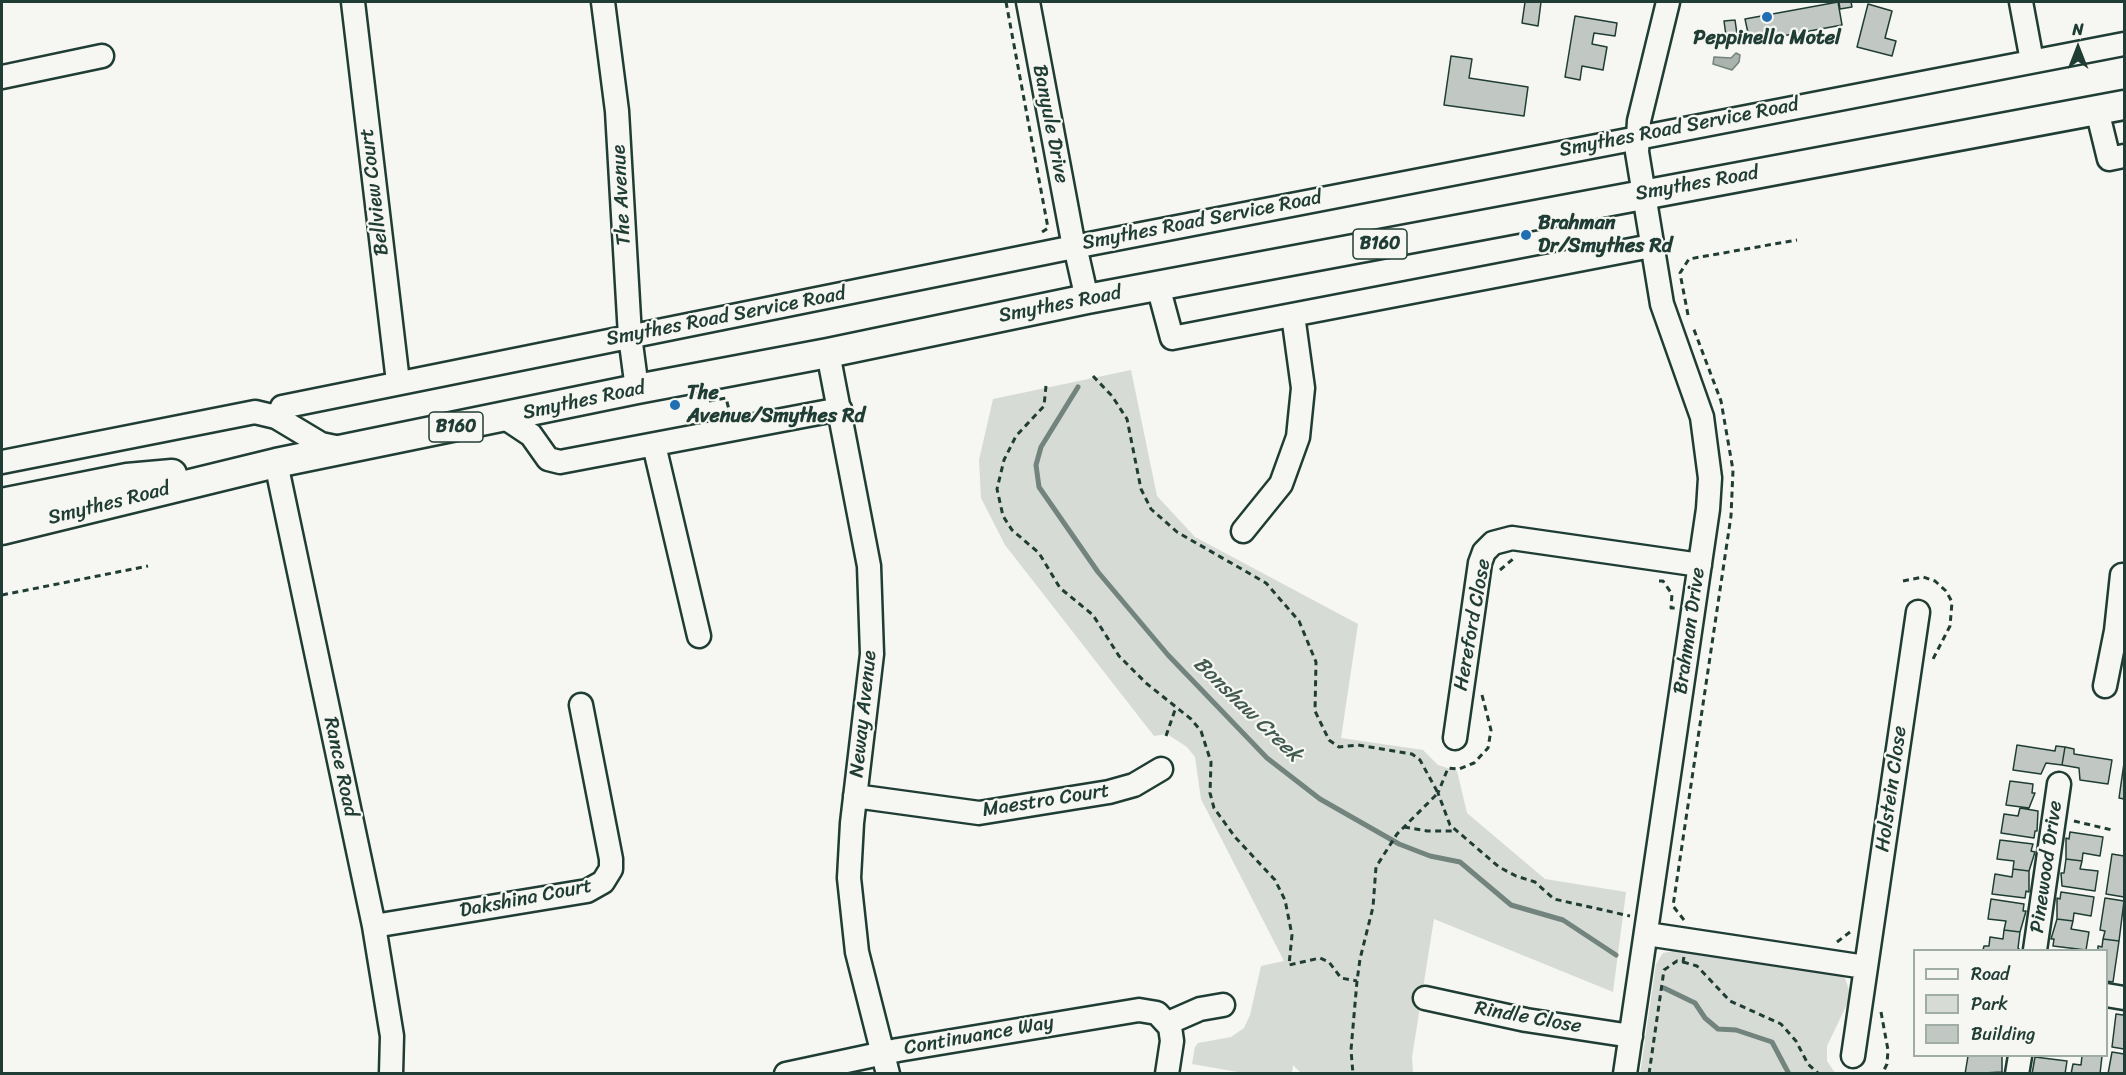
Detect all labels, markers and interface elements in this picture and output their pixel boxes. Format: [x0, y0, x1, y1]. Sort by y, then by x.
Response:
marker: Peppinella Motel [1760, 10, 1774, 24]
text: N [2072, 15, 2084, 44]
north arrow [2048, 18, 2108, 78]
place label: Peppinella Motel [1693, 27, 1841, 51]
street label: Banyule Drive [1027, 63, 1073, 185]
street label: Smythes Road Service Road [1557, 93, 1801, 163]
street label: Bellview Court [355, 127, 395, 257]
street label: The Avenue [607, 144, 637, 246]
street label: Smythes Road [1634, 161, 1760, 207]
street label: Smythes Road Service Road [1080, 186, 1324, 256]
place label: Brahman Dr/Smythes Rd [1538, 212, 1672, 259]
marker: Brahman Dr/Smythes Rd [1519, 228, 1533, 242]
road number: B160 [1353, 229, 1407, 259]
street label: Smythes Road [997, 281, 1123, 329]
street label: Smythes Road Service Road [604, 282, 848, 352]
street label: Smythes Road [521, 376, 647, 426]
place label: The Avenue/Smythes Rd [687, 382, 865, 429]
marker: The Avenue/Smythes Rd [668, 398, 682, 412]
road number: B160 [429, 412, 483, 442]
street label: Smythes Road [46, 477, 172, 531]
street label: Hereford Close [1450, 557, 1496, 693]
street label: Brahman Drive [1669, 566, 1711, 696]
street label: Neway Avenue [845, 649, 883, 779]
water label: Bonshaw Creek [1188, 652, 1306, 768]
street label: Rance Road [318, 715, 362, 819]
street label: Holstein Close [1871, 725, 1913, 853]
street label: Maestro Court [981, 779, 1111, 823]
street label: Pinewood Drive [2026, 799, 2068, 935]
street label: Dakshina Court [458, 874, 594, 924]
legend [1913, 949, 2108, 1057]
text: Road [1971, 958, 2010, 990]
text: Park [1971, 988, 2008, 1020]
street label: Rindle Close [1473, 997, 1583, 1039]
street label: Continuance Way [902, 1011, 1056, 1061]
text: Building [1971, 1018, 2035, 1050]

